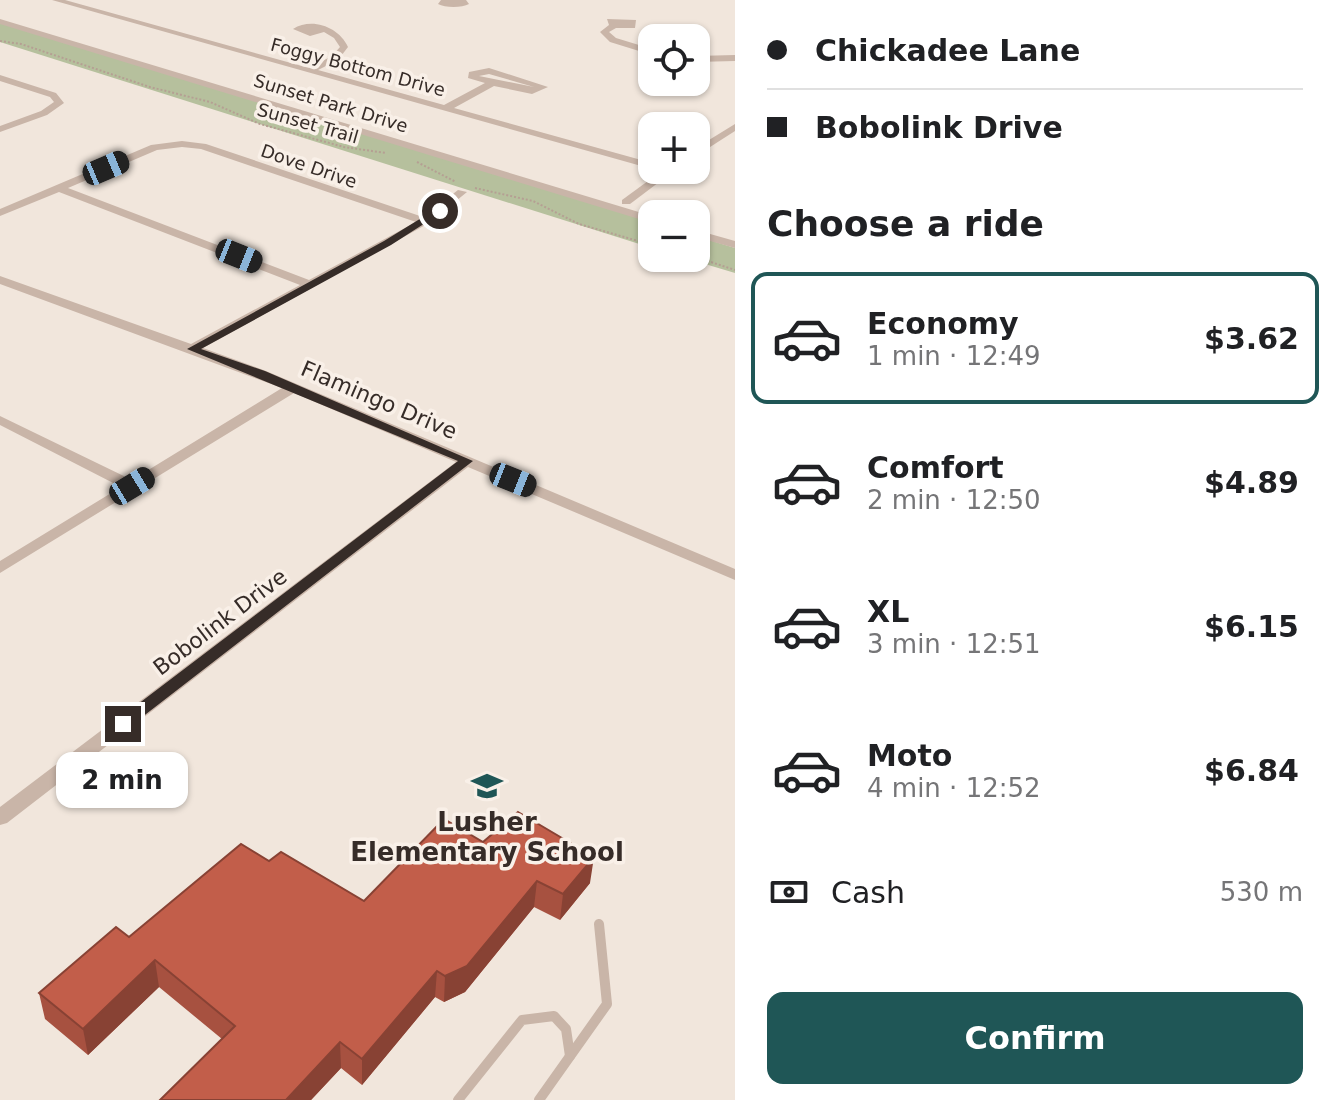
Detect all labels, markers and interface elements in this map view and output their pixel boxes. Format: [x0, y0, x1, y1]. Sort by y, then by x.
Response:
map controls [638, 24, 710, 272]
button: locate [638, 24, 710, 96]
text: Chickadee Lane [815, 33, 1080, 68]
street label: Foggy Bottom Drive [269, 34, 447, 100]
street label: Sunset Park Drive [251, 70, 411, 136]
street label: Sunset Trail [255, 99, 361, 147]
text: Bobolink Drive [815, 110, 1063, 145]
button: + [638, 112, 710, 184]
street label: Dove Drive [258, 140, 360, 192]
car [79, 148, 133, 188]
route start [422, 193, 458, 229]
button: − [638, 200, 710, 272]
text: Choose a ride [767, 203, 1044, 244]
car [212, 236, 266, 276]
icon: car [771, 302, 843, 374]
text: Economy [867, 306, 1019, 341]
text: $3.62 [1204, 321, 1299, 356]
text: 1 min · 12:49 [867, 341, 1041, 371]
street label: Flamingo Drive [297, 356, 461, 444]
icon: car [771, 446, 843, 518]
text: Comfort [867, 450, 1004, 485]
car [486, 460, 540, 500]
car [105, 463, 159, 509]
text: $4.89 [1204, 465, 1299, 500]
text: 2 min · 12:50 [867, 485, 1041, 515]
street label: Bobolink Drive [148, 564, 292, 680]
icon: car [771, 590, 843, 662]
text: XL [867, 594, 909, 629]
text: $6.15 [1204, 609, 1299, 644]
text: 3 min · 12:51 [867, 629, 1041, 659]
route end [105, 706, 141, 742]
icon: car [771, 734, 843, 806]
text: Moto [867, 738, 952, 773]
callout: 2 min [57, 752, 189, 808]
text: $6.84 [1204, 753, 1299, 788]
text: 2 min [81, 765, 163, 795]
school or university icon: Lusher Elementary School [470, 769, 504, 803]
text: 4 min · 12:52 [867, 773, 1041, 803]
place label: Lusher Elementary School [350, 807, 624, 867]
icon: cash [767, 870, 811, 914]
text: Cash [831, 875, 905, 910]
text: 530 m [1220, 877, 1303, 907]
button: Confirm [767, 992, 1303, 1084]

